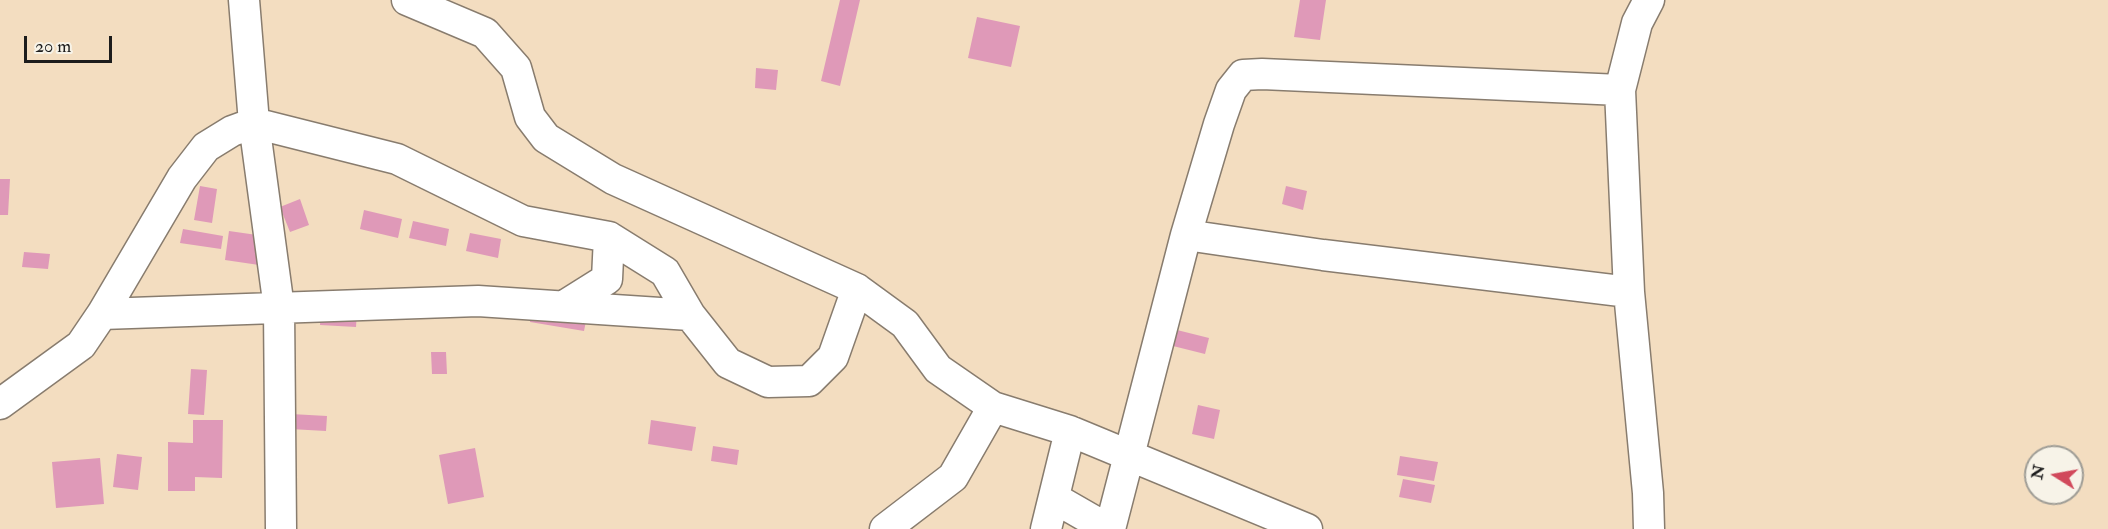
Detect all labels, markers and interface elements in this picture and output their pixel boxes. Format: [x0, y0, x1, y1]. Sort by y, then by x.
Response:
scale bar [27, 24, 116, 62]
text: 20 m [35, 35, 71, 58]
north arrow [2024, 445, 2084, 505]
text: N [2027, 463, 2049, 481]

